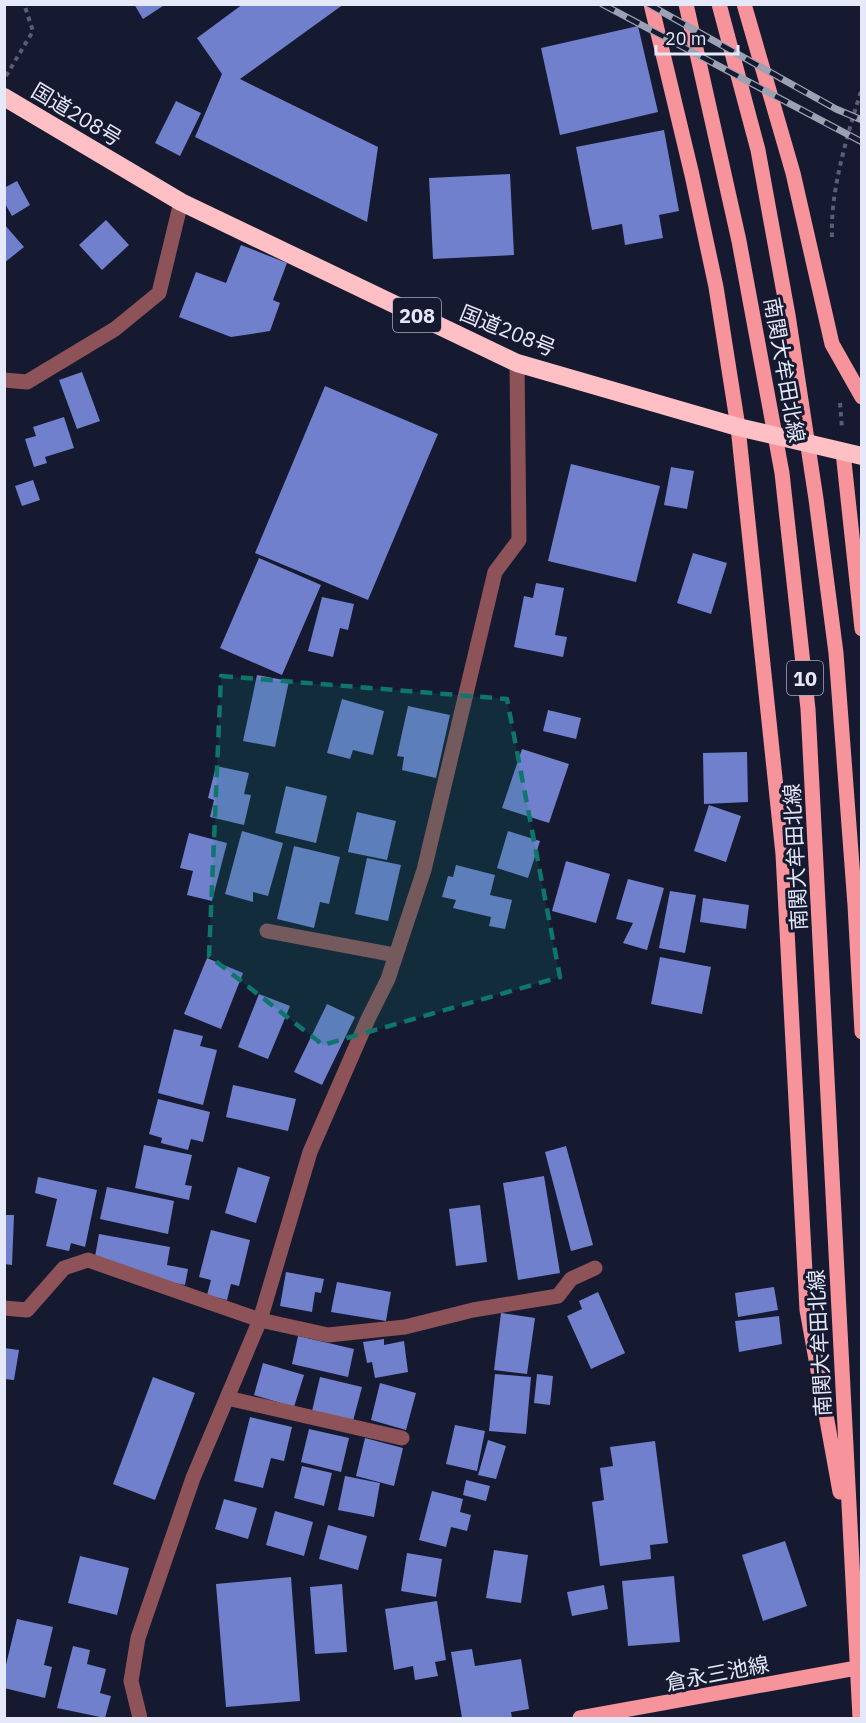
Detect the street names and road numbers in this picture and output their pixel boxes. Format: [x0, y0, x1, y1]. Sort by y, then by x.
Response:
street label: 国道208号 [27, 76, 127, 152]
street label: 南関大牟田北線 [758, 295, 812, 445]
road number: 208 [393, 298, 441, 332]
street label: 国道208号 [456, 298, 560, 362]
road number: 10 [787, 661, 823, 695]
street label: 南関大牟田北線 [777, 783, 813, 931]
street label: 南関大牟田北線 [801, 1269, 837, 1417]
street label: 倉永三池線 [663, 1649, 771, 1697]

